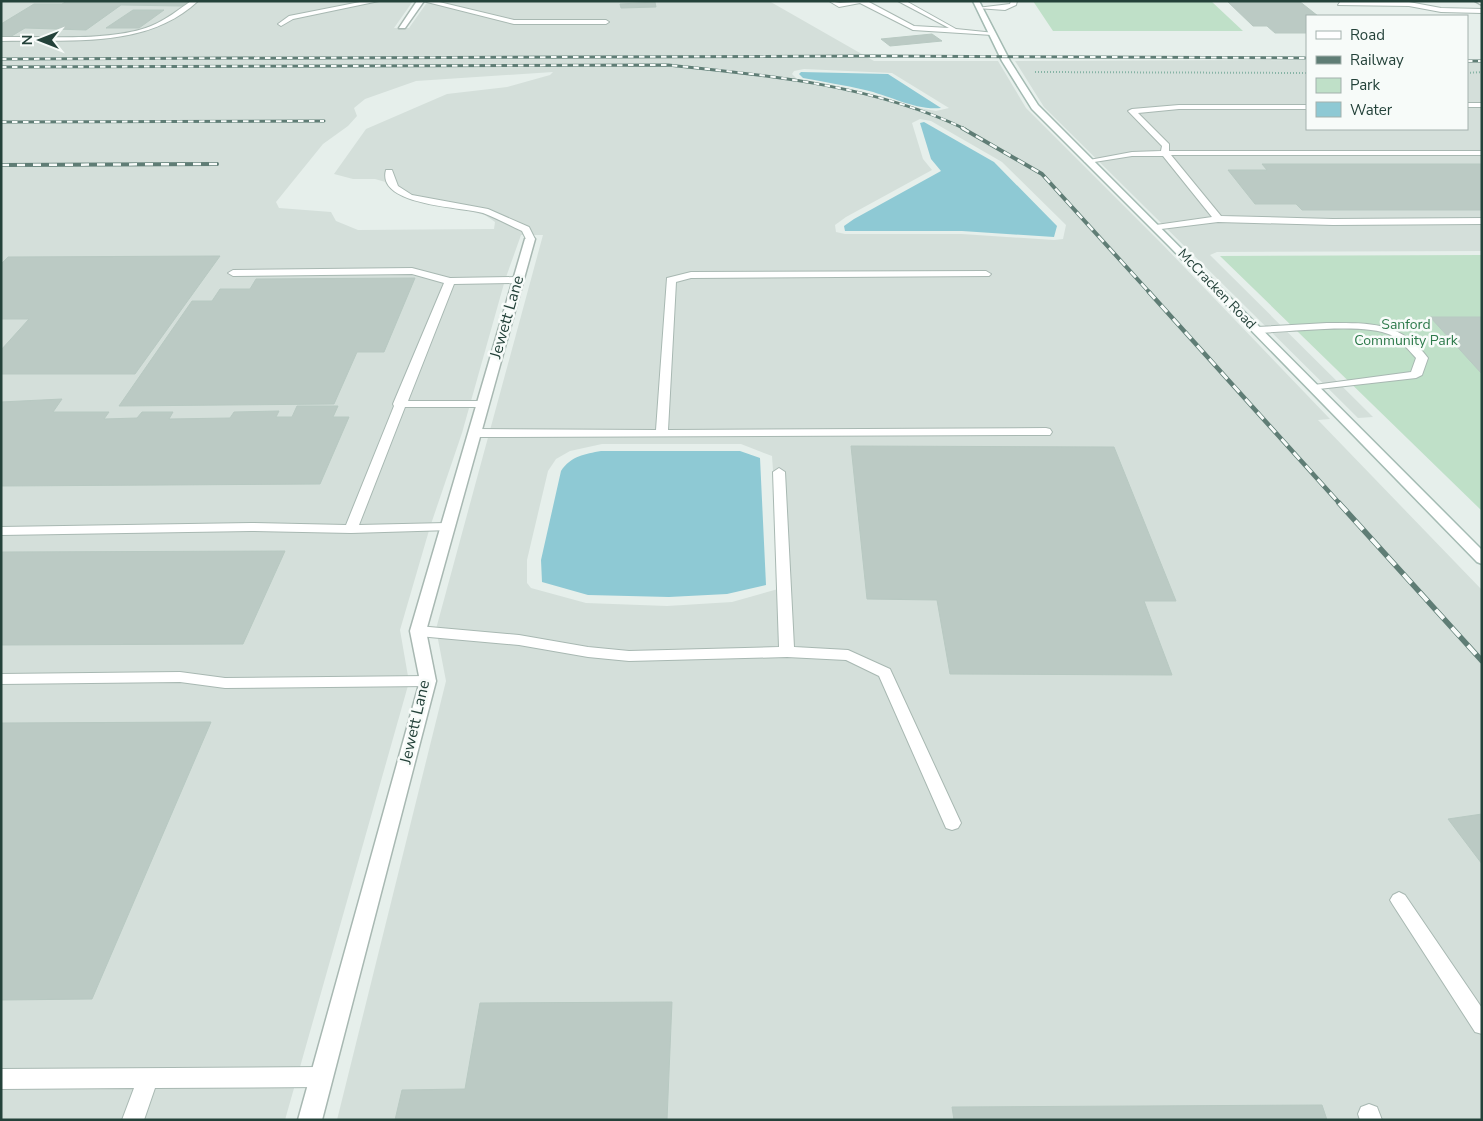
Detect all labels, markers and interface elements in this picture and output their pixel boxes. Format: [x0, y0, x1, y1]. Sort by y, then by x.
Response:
north arrow [15, 15, 65, 65]
legend [1306, 15, 1468, 130]
text: Road [1350, 25, 1385, 45]
text: N [18, 35, 37, 45]
text: Railway [1350, 50, 1404, 70]
text: Park [1350, 75, 1380, 95]
text: Water [1350, 100, 1393, 120]
street label: McCracken Road [1174, 245, 1260, 333]
street label: Jewett Lane [484, 273, 529, 362]
park label: Sanford Community Park [1354, 315, 1459, 350]
street label: Jewett Lane [394, 678, 435, 767]

